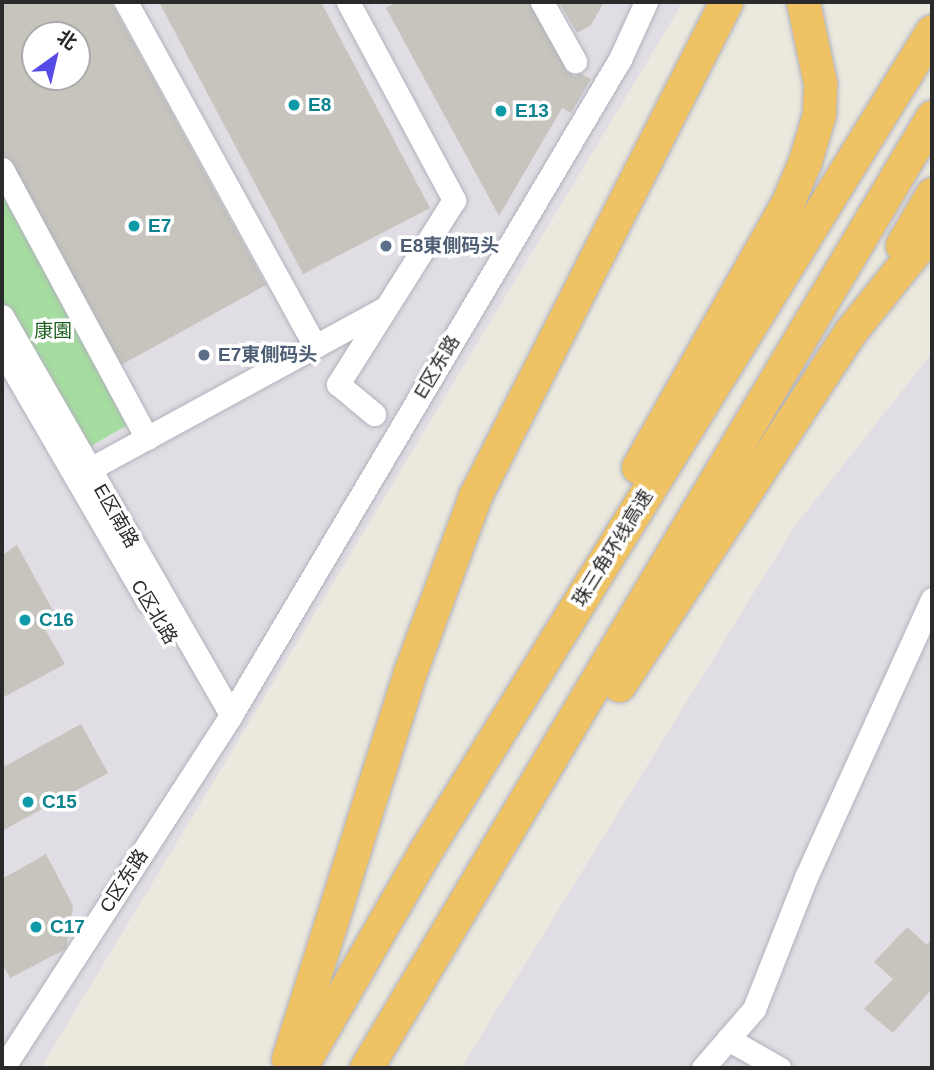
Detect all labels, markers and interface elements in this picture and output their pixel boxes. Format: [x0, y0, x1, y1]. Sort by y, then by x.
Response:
north arrow [21, 21, 91, 91]
text: 北 [53, 26, 81, 54]
place label: E8 [308, 94, 331, 116]
marker: E8 [286, 97, 302, 113]
place label: E13 [515, 100, 549, 122]
marker: E13 [493, 103, 509, 119]
place label: E7 [148, 215, 171, 237]
marker: E7 [126, 218, 142, 234]
place label: E8東側码头 [400, 235, 499, 257]
marker: E8東側码头 [378, 238, 394, 254]
park label: 康園 [34, 320, 72, 342]
street label: E区东路 [409, 331, 465, 403]
place label: E7東側码头 [218, 344, 317, 366]
marker: E7東側码头 [196, 347, 212, 363]
street label: E区南路 [89, 480, 143, 552]
street label: 珠三角环线高速 [568, 486, 658, 610]
street label: C区北路 [126, 576, 182, 648]
place label: C16 [39, 609, 74, 631]
marker: C16 [17, 612, 33, 628]
place label: C15 [42, 791, 77, 813]
marker: C15 [20, 794, 36, 810]
street label: C区东路 [95, 845, 153, 917]
place label: C17 [50, 916, 85, 938]
marker: C17 [28, 919, 44, 935]

